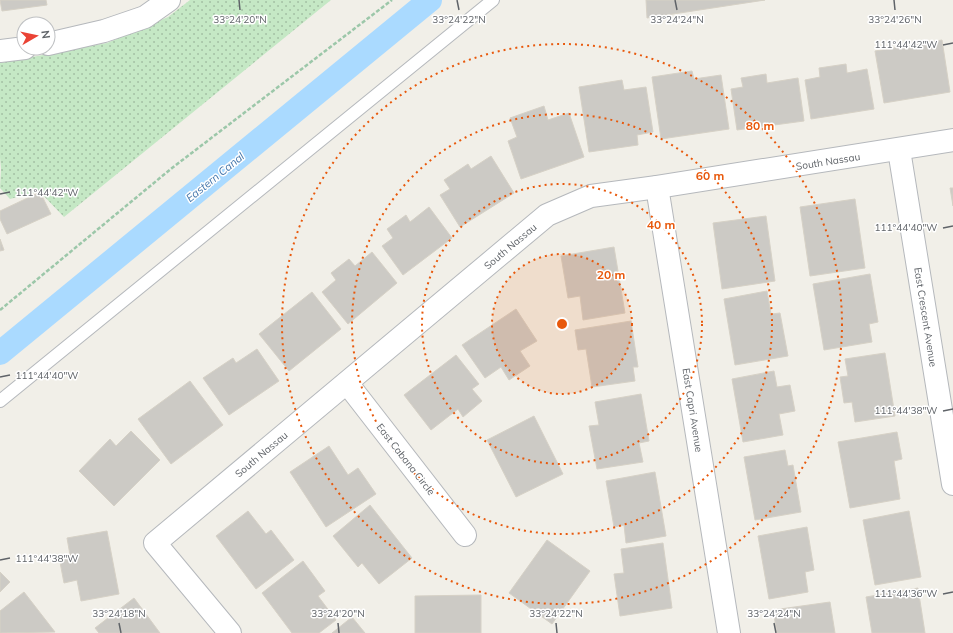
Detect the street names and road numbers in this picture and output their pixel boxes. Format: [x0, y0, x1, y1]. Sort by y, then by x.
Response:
street label: South Nassau [795, 150, 861, 173]
street label: South Nassau [481, 221, 539, 272]
street label: East Crescent Avenue [911, 266, 940, 368]
street label: East Capri Avenue [679, 367, 706, 453]
street label: East Cabana Circle [374, 421, 438, 498]
street label: South Nassau [232, 429, 290, 480]

